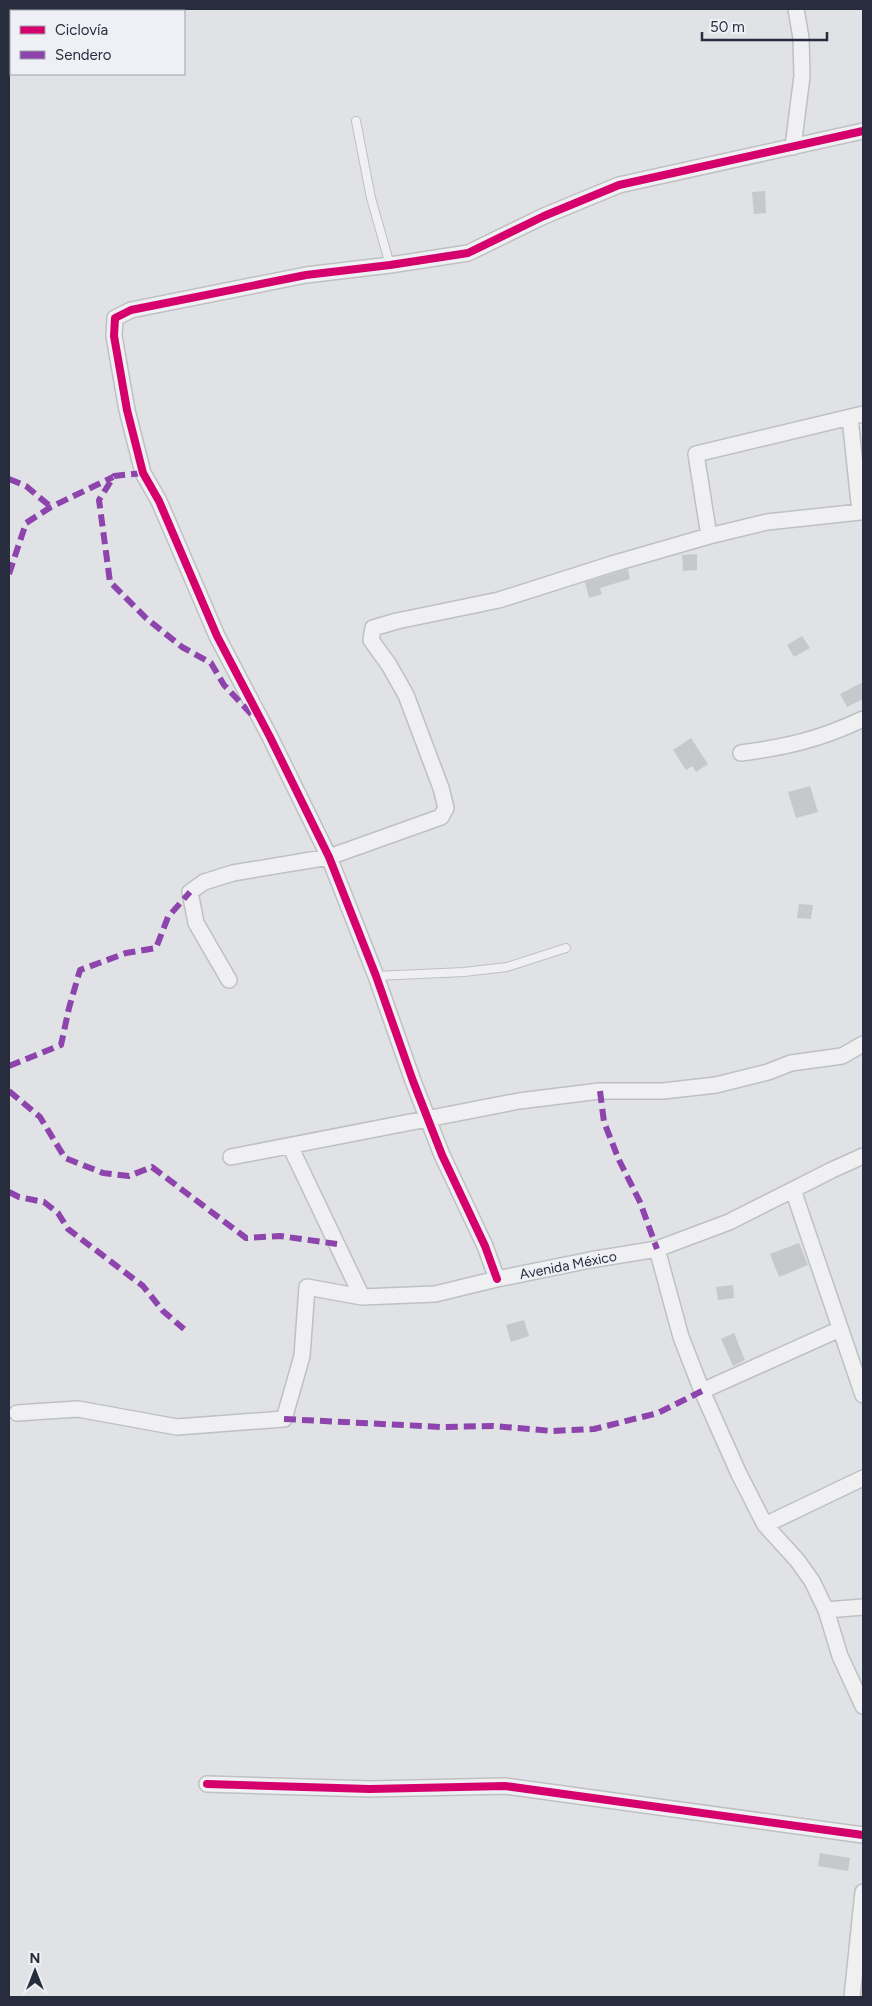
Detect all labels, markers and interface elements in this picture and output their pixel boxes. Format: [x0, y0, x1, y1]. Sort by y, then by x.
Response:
legend [10, 10, 185, 75]
scale bar [702, 10, 827, 42]
text: 50 m [710, 18, 745, 36]
text: Ciclovía [55, 21, 108, 39]
text: Sendero [55, 46, 112, 64]
street label: Avenida México [518, 1248, 618, 1283]
north arrow [10, 1946, 60, 1996]
text: N [30, 1950, 40, 1967]

